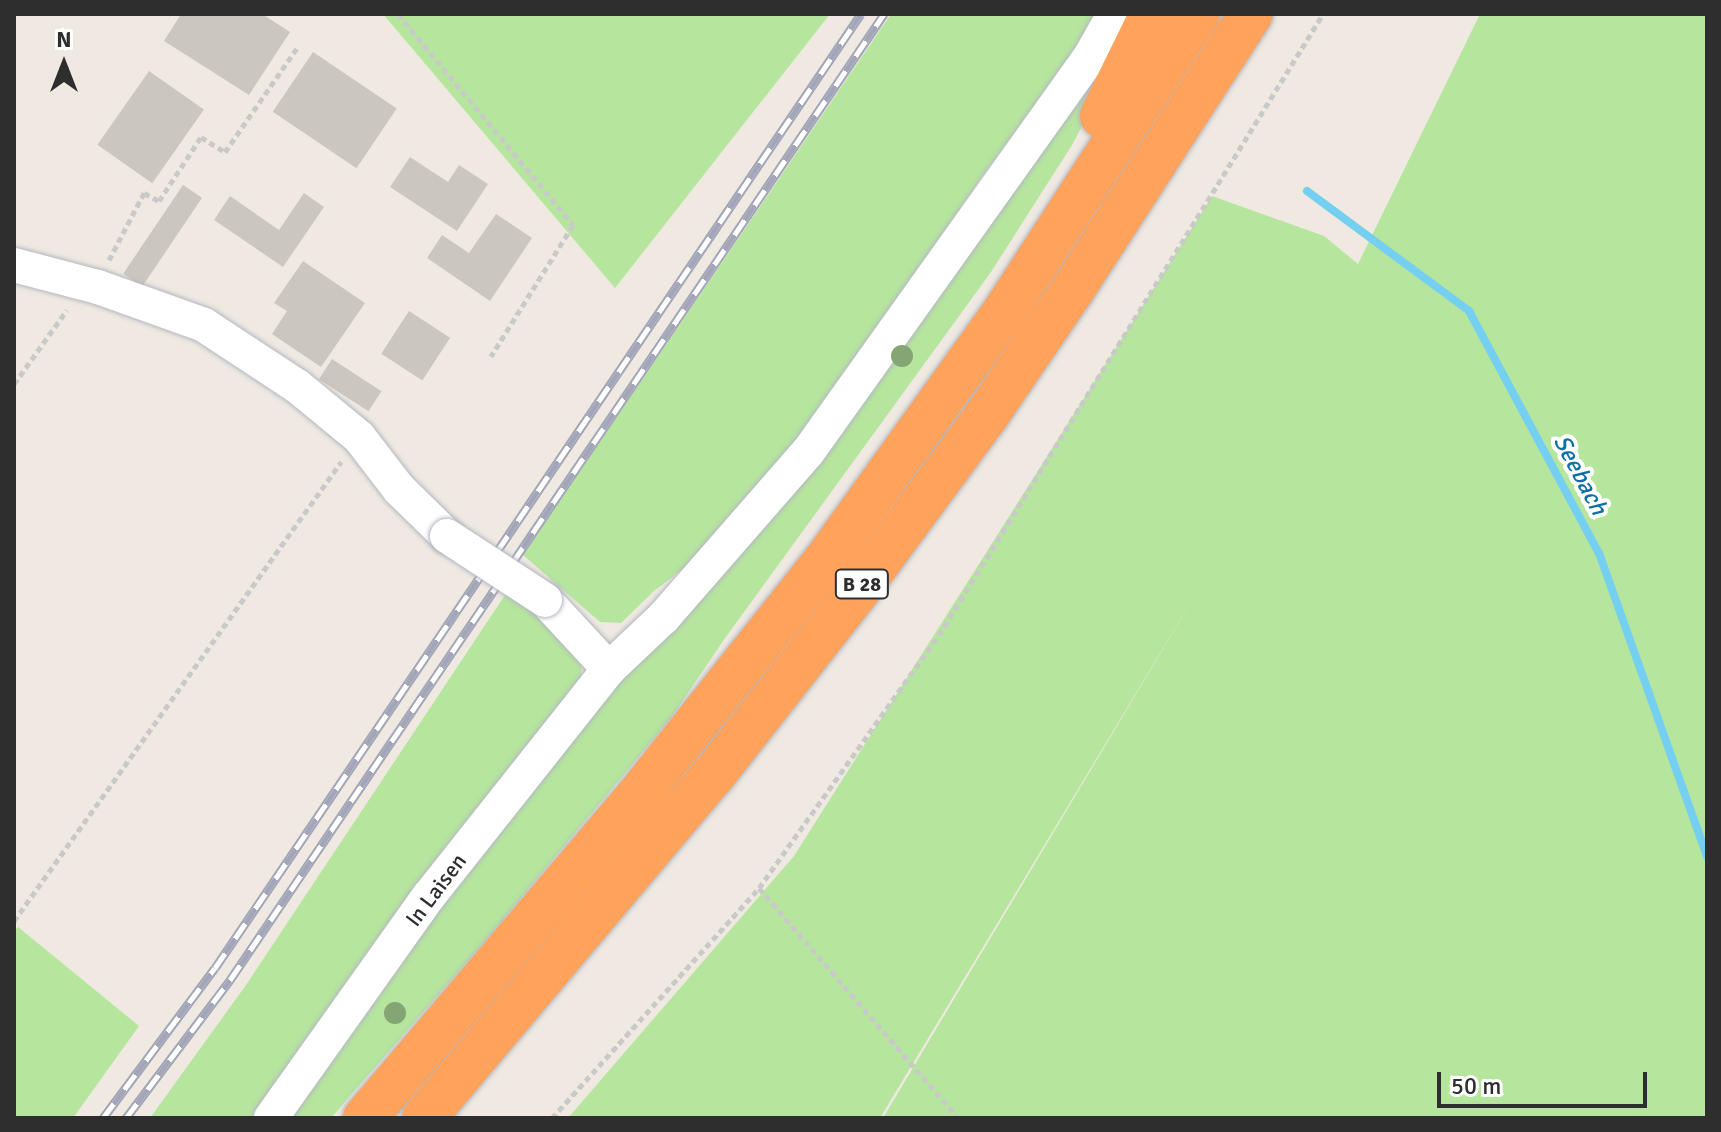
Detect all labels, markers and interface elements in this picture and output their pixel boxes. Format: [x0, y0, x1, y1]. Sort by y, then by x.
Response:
north arrow [24, 24, 104, 104]
text: N [56, 26, 72, 53]
water label: Seebach [1547, 430, 1613, 520]
road number: B 28 [834, 568, 890, 600]
street label: In Laisen [400, 848, 472, 932]
scale bar [1441, 1056, 1651, 1106]
text: 50 m [1451, 1071, 1501, 1101]

